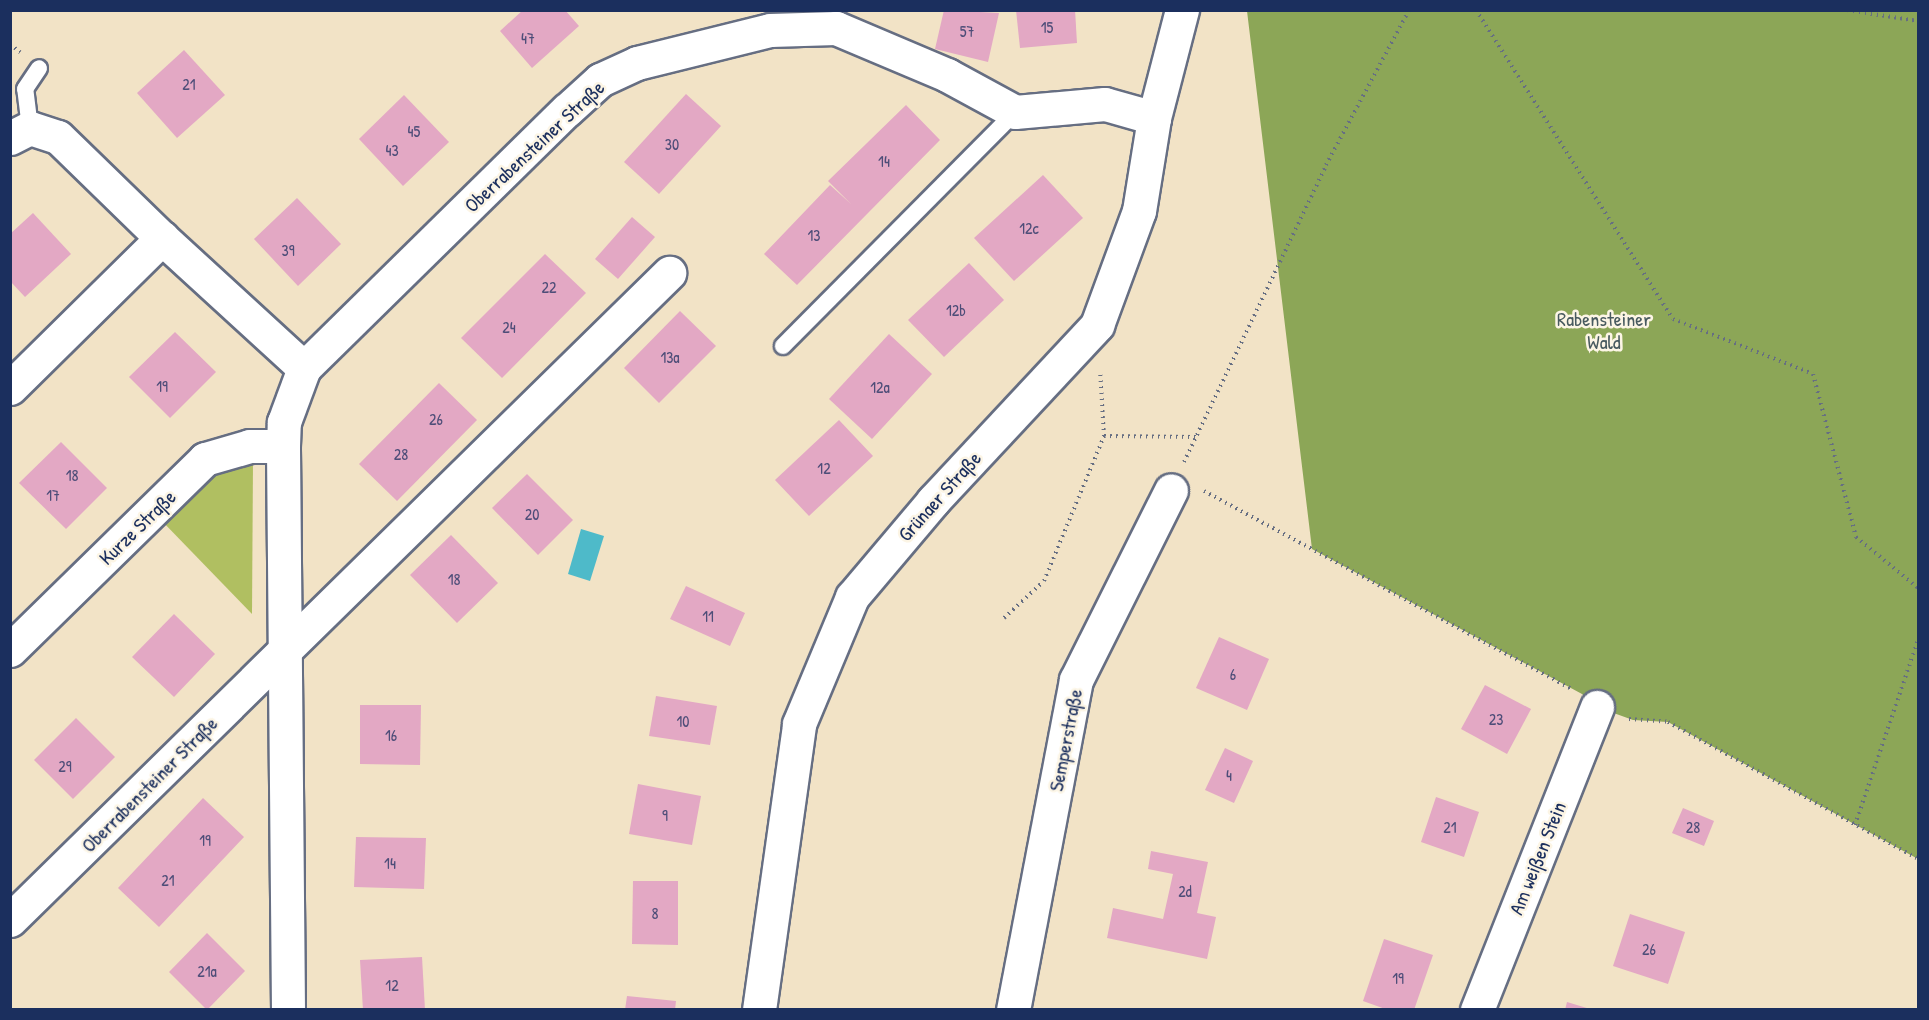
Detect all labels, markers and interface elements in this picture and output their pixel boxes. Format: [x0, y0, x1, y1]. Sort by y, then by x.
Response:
house number: 15 [1041, 17, 1053, 37]
house number: 57 [960, 21, 974, 41]
house number: 47 [521, 28, 535, 48]
house number: 21 [182, 74, 196, 94]
street label: Oberrabensteiner Straße [459, 75, 609, 217]
house number: 45 [408, 121, 420, 141]
house number: 30 [665, 134, 679, 154]
house number: 43 [385, 140, 399, 160]
house number: 14 [878, 151, 890, 171]
house number: 12c [1019, 218, 1039, 238]
house number: 13 [808, 225, 820, 245]
house number: 39 [281, 240, 295, 260]
house number: 22 [542, 277, 556, 297]
house number: 12b [946, 300, 966, 320]
park label: Rabensteiner Wald [1557, 306, 1651, 353]
house number: 24 [502, 317, 516, 337]
house number: 13a [660, 347, 680, 367]
house number: 19 [156, 376, 168, 396]
house number: 12a [870, 377, 890, 397]
house number: 26 [429, 409, 443, 429]
house number: 28 [394, 444, 408, 464]
street label: Grünaer Straße [892, 446, 986, 546]
house number: 12 [817, 458, 831, 478]
house number: 18 [66, 465, 78, 485]
house number: 17 [46, 485, 60, 505]
street label: Kurze Straße [94, 485, 180, 569]
house number: 20 [525, 504, 539, 524]
house number: 18 [448, 569, 460, 589]
house number: 11 [702, 606, 714, 626]
house number: 6 [1230, 664, 1236, 684]
street label: Semperstraße [1043, 687, 1087, 793]
house number: 23 [1489, 709, 1503, 729]
street label: Oberrabensteiner Straße [76, 711, 222, 857]
house number: 10 [677, 711, 689, 731]
house number: 16 [385, 725, 397, 745]
house number: 29 [58, 756, 72, 776]
house number: 4 [1226, 765, 1232, 785]
street label: Am weißen Stein [1504, 798, 1570, 918]
house number: 9 [662, 805, 668, 825]
house number: 21 [1443, 817, 1457, 837]
house number: 28 [1686, 817, 1700, 837]
house number: 19 [199, 830, 211, 850]
house number: 14 [384, 853, 396, 873]
house number: 21 [161, 870, 175, 890]
house number: 2d [1178, 881, 1192, 901]
house number: 8 [652, 903, 658, 923]
house number: 26 [1642, 939, 1656, 959]
house number: 21a [197, 961, 217, 981]
house number: 19 [1392, 968, 1404, 988]
house number: 12 [385, 975, 399, 995]

